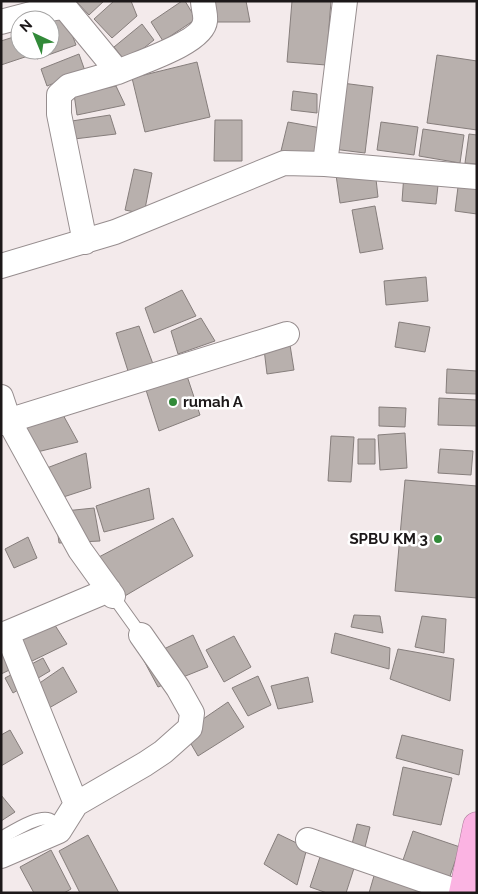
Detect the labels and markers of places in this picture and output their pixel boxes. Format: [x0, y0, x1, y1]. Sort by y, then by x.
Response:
place label: rumah A [183, 393, 244, 411]
marker: rumah A [167, 396, 179, 408]
place label: SPBU KM 3 [349, 530, 428, 548]
marker: SPBU KM 3 [432, 533, 444, 545]

